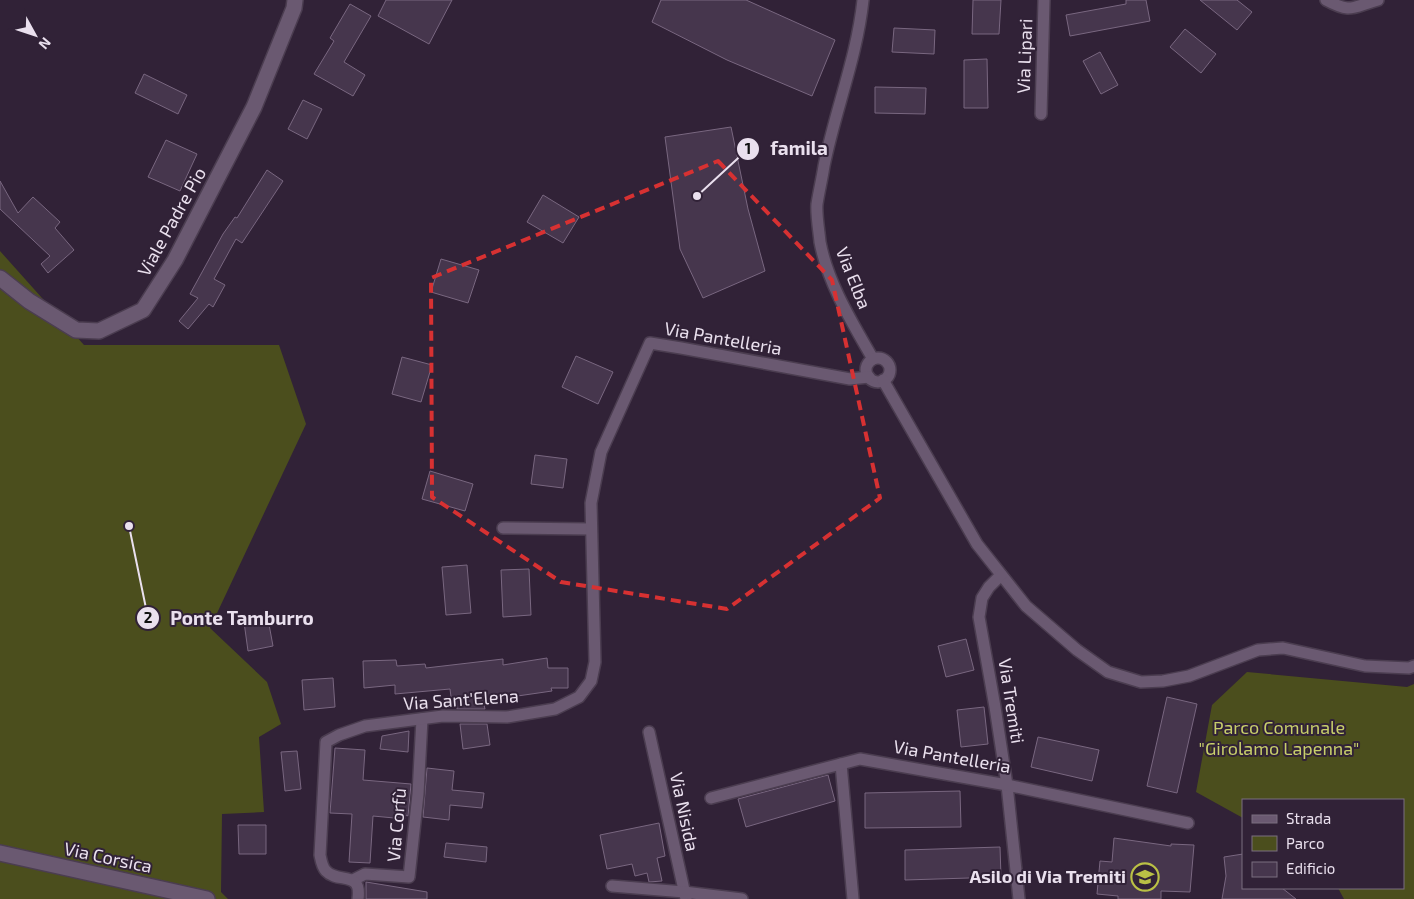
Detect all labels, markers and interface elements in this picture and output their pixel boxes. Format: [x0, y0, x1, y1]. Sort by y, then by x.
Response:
north arrow [10, 10, 60, 60]
street label: Via Lipari [1012, 18, 1036, 94]
text: N [36, 34, 55, 53]
callout: famila [736, 132, 838, 166]
text: famila [770, 136, 828, 159]
text: 1 [745, 139, 751, 157]
street label: Viale Padre Pio [132, 163, 210, 280]
street label: Via Elba [832, 243, 876, 312]
street label: Via Pantelleria [663, 317, 784, 359]
callout: Ponte Tamburro [135, 601, 325, 635]
text: Ponte Tamburro [170, 606, 314, 629]
text: 2 [144, 608, 153, 626]
street label: Via Tremiti [994, 657, 1030, 745]
street label: Via Sant'Elena [402, 684, 519, 714]
park label: Parco Comunale "Girolamo Lapenna" [1199, 716, 1359, 759]
street label: Via Pantelleria [892, 735, 1013, 777]
street label: Via Nisida [666, 770, 704, 853]
street label: Via Corfù [382, 787, 410, 863]
legend [1242, 799, 1404, 889]
text: Strada [1286, 809, 1331, 827]
text: Parco [1286, 834, 1325, 852]
street label: Via Corsica [62, 837, 154, 877]
text: Edificio [1286, 859, 1335, 877]
school or university icon: Asilo di Via Tremiti [1130, 862, 1160, 892]
place label: Asilo di Via Tremiti [970, 865, 1126, 887]

